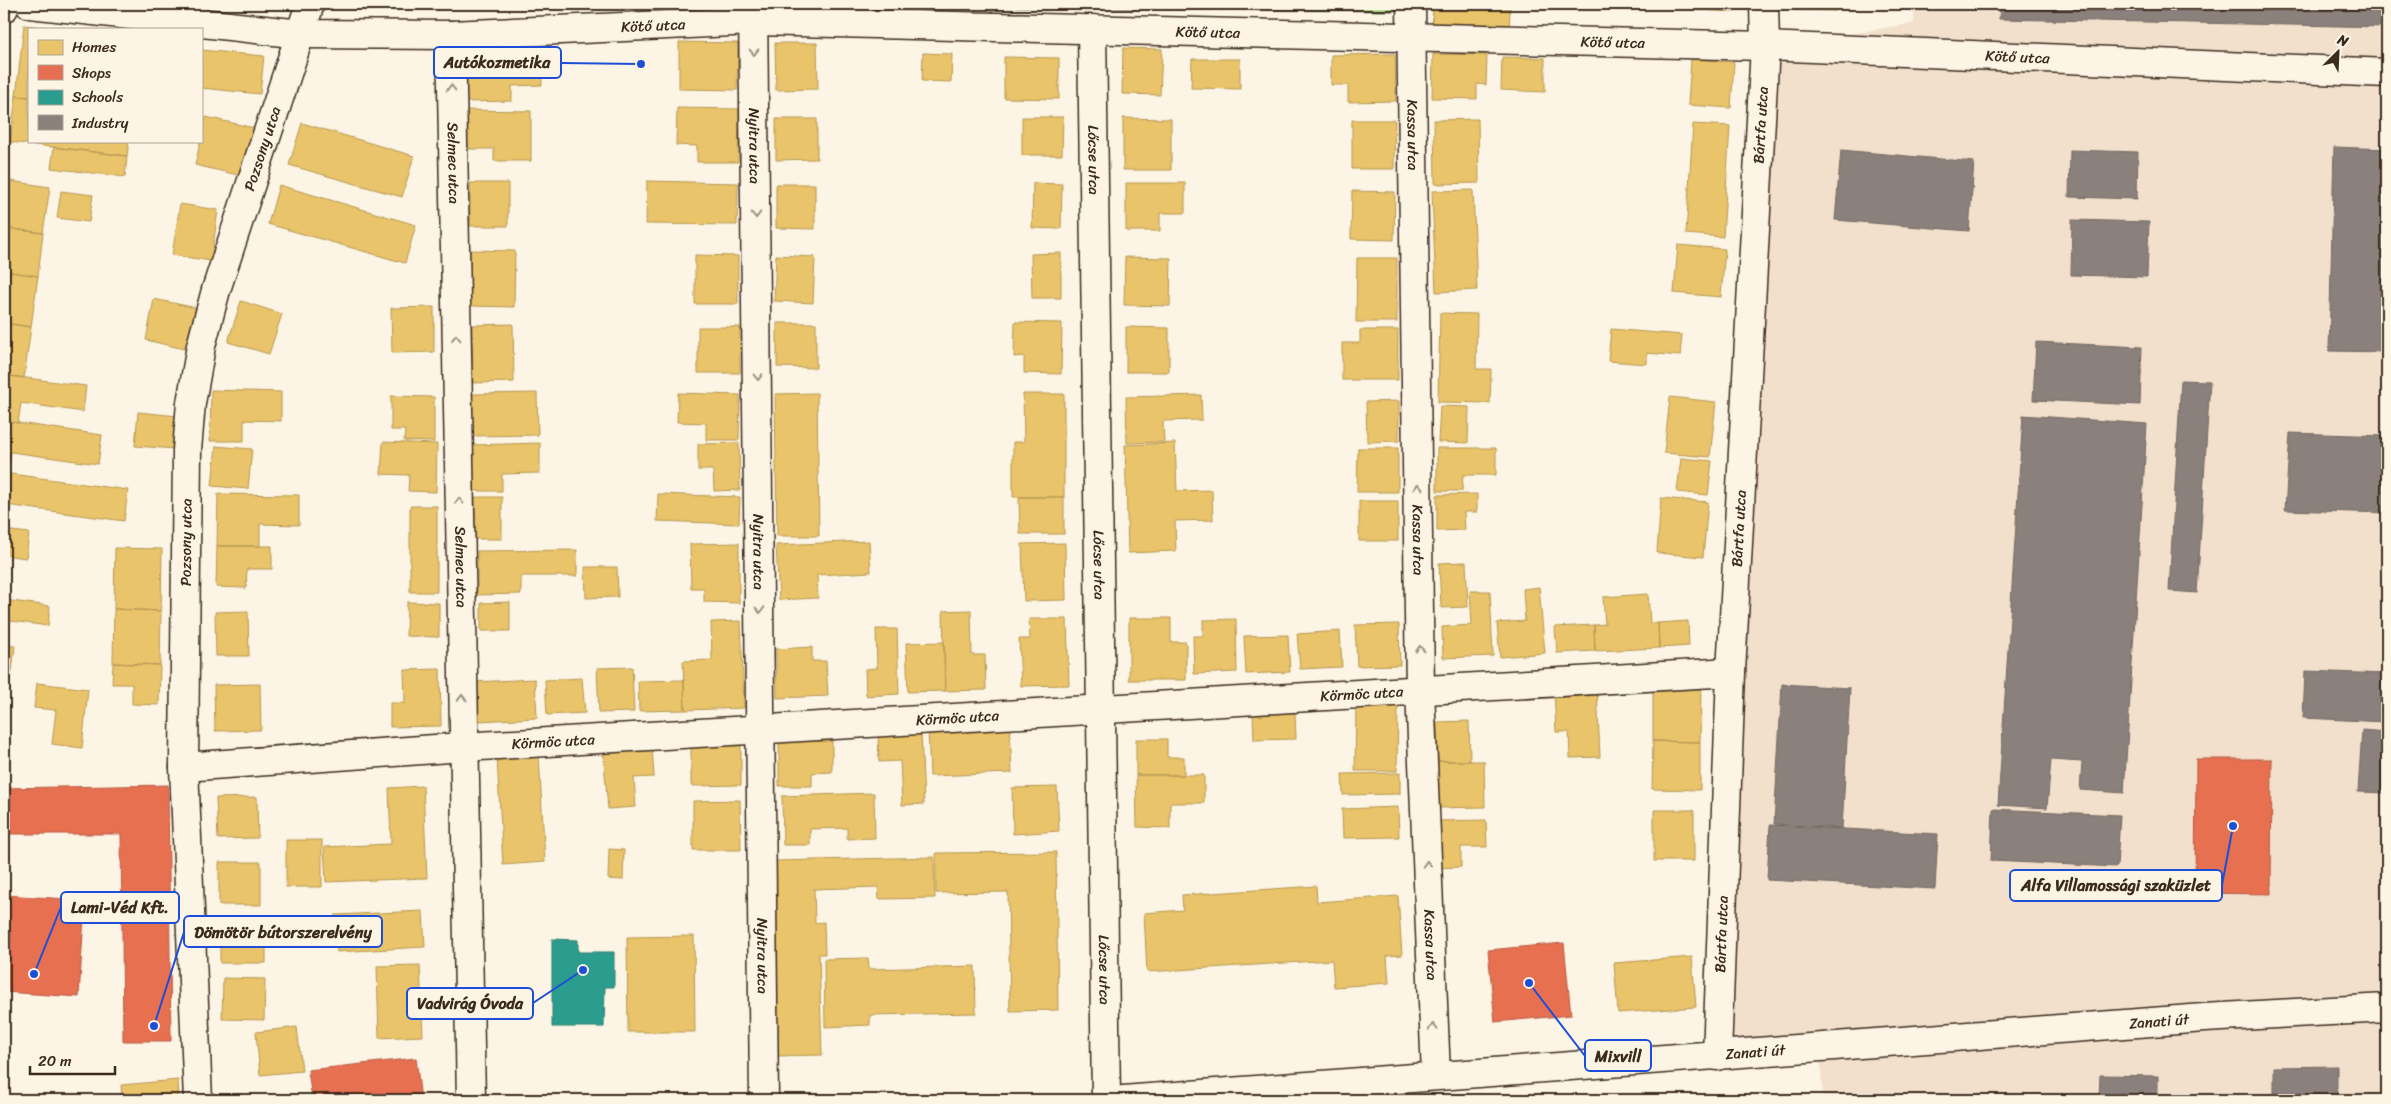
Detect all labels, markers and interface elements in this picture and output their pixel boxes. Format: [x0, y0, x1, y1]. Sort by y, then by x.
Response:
street label: Kötő utca [620, 11, 686, 40]
street label: Kötő utca [1175, 18, 1241, 46]
text: N [2333, 27, 2353, 54]
legend [28, 28, 202, 142]
street label: Kötő utca [1580, 28, 1646, 56]
north arrow [2314, 28, 2364, 78]
text: Homes [72, 34, 116, 60]
street label: Kötő utca [1985, 43, 2051, 71]
callout: Autókozmetika [434, 47, 561, 78]
text: Autókozmetika [443, 48, 551, 77]
one-way arrow [749, 49, 759, 57]
text: Shops [72, 60, 112, 86]
text: Schools [72, 84, 123, 110]
one-way arrow [446, 84, 457, 92]
street label: Bártfa utca [1746, 85, 1776, 164]
street label: Kassa utca [1399, 99, 1426, 171]
street label: Pozsony utca [236, 102, 289, 195]
street label: Nyitra utca [741, 108, 768, 185]
text: Industry [71, 110, 129, 136]
street label: Selmec utca [440, 122, 467, 205]
street label: Lőcse utca [1080, 125, 1107, 195]
one-way arrow [751, 212, 761, 219]
one-way arrow [451, 334, 461, 342]
one-way arrow [752, 374, 763, 382]
one-way arrow [1413, 483, 1423, 490]
street label: Bártfa utca [1724, 489, 1754, 568]
one-way arrow [453, 497, 464, 505]
street label: Pozsony utca [173, 498, 200, 586]
street label: Kassa utca [1405, 504, 1432, 576]
street label: Nyitra utca [745, 514, 772, 591]
street label: Selmec utca [447, 526, 475, 608]
street label: Lőcse utca [1086, 530, 1112, 600]
one-way arrow [755, 606, 765, 614]
one-way arrow [1415, 645, 1425, 653]
street label: Körmöc utca [1319, 678, 1404, 709]
one-way arrow [457, 694, 467, 702]
street label: Körmöc utca [915, 702, 1000, 733]
street label: Körmöc utca [511, 726, 596, 757]
one-way arrow [1422, 860, 1432, 868]
callout: Alfa Villamossági szaküzlet [2010, 870, 2222, 901]
text: Alfa Villamossági szaküzlet [2020, 871, 2211, 900]
callout: Lami-Véd Kft. [61, 892, 179, 923]
text: Lami-Véd Kft. [71, 893, 169, 922]
street label: Bártfa utca [1707, 895, 1736, 973]
street label: Kassa utca [1416, 909, 1445, 981]
callout: Dömötör bútorszerelvény [184, 916, 382, 947]
text: Dömötör bútorszerelvény [194, 918, 373, 947]
street label: Nyitra utca [749, 918, 776, 995]
street label: Lőcse utca [1091, 935, 1118, 1005]
callout: Vadvirág Óvoda [407, 988, 533, 1019]
text: Vadvirág Óvoda [417, 989, 524, 1018]
street label: Zanati út [2128, 1006, 2191, 1037]
one-way arrow [1428, 1022, 1439, 1030]
street label: Zanati út [1724, 1037, 1787, 1067]
callout: Mixvill [1585, 1040, 1651, 1071]
text: Mixvill [1594, 1042, 1643, 1071]
scale bar [30, 1044, 115, 1076]
text: 20 m [38, 1048, 72, 1074]

